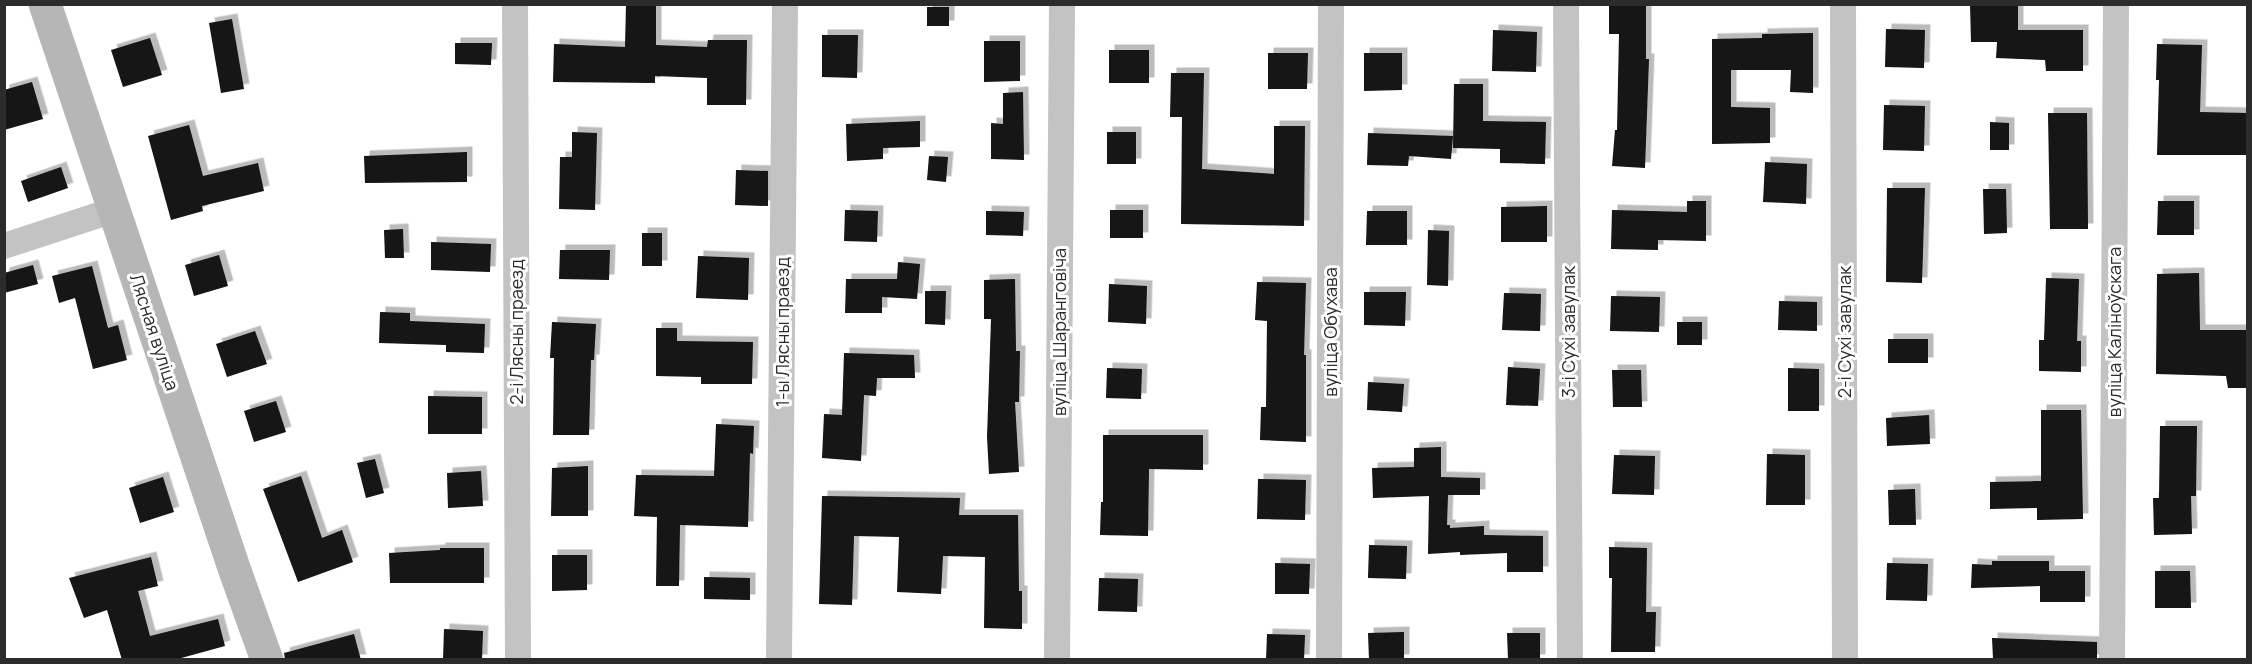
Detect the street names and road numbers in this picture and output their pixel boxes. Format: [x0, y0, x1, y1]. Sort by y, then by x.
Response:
street label: вуліца Каліноўскага [2102, 247, 2126, 417]
street label: вуліца Шаранговіча [1047, 248, 1071, 416]
street label: 1-ы Лясны праезд [770, 257, 794, 407]
street label: 2-і Лясны праезд [504, 259, 528, 405]
street label: 3-і Сухі завулак [1556, 265, 1580, 398]
street label: 2-і Сухі завулак [1832, 265, 1856, 398]
street label: вуліца Обухава [1318, 267, 1342, 397]
street label: Лясная вуліца [125, 271, 185, 393]

